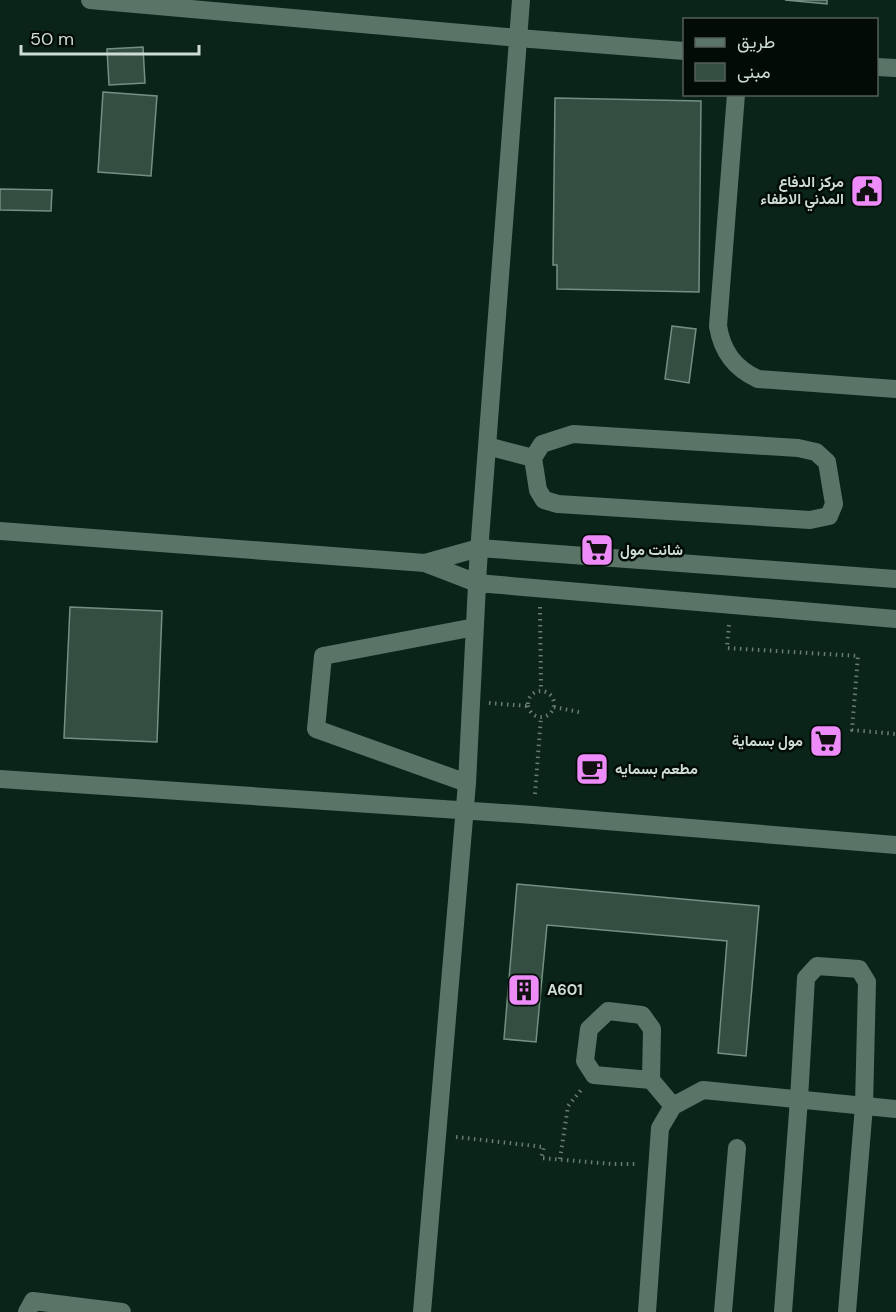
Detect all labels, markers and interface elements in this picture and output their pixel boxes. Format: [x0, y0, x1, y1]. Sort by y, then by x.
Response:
scale bar [21, 18, 200, 56]
legend [683, 18, 878, 96]
text: 50 m [30, 27, 74, 51]
text: طريق [737, 30, 775, 54]
text: مبنى [737, 60, 771, 84]
place label: مركز الدفاع المدني الاطفاء [760, 172, 844, 212]
public building icon: مركز الدفاع المدني الاطفاء [849, 173, 885, 209]
supermarket icon: شانت مول [579, 532, 615, 568]
place label: شانت مول [620, 540, 683, 560]
supermarket icon: مول بسماية [808, 723, 844, 759]
place label: مول بسماية [732, 731, 803, 751]
cafe icon: مطعم بسمايه [574, 751, 610, 787]
place label: مطعم بسمايه [615, 759, 698, 779]
building icon: A601 [506, 972, 542, 1008]
place label: A601 [547, 980, 583, 1000]

